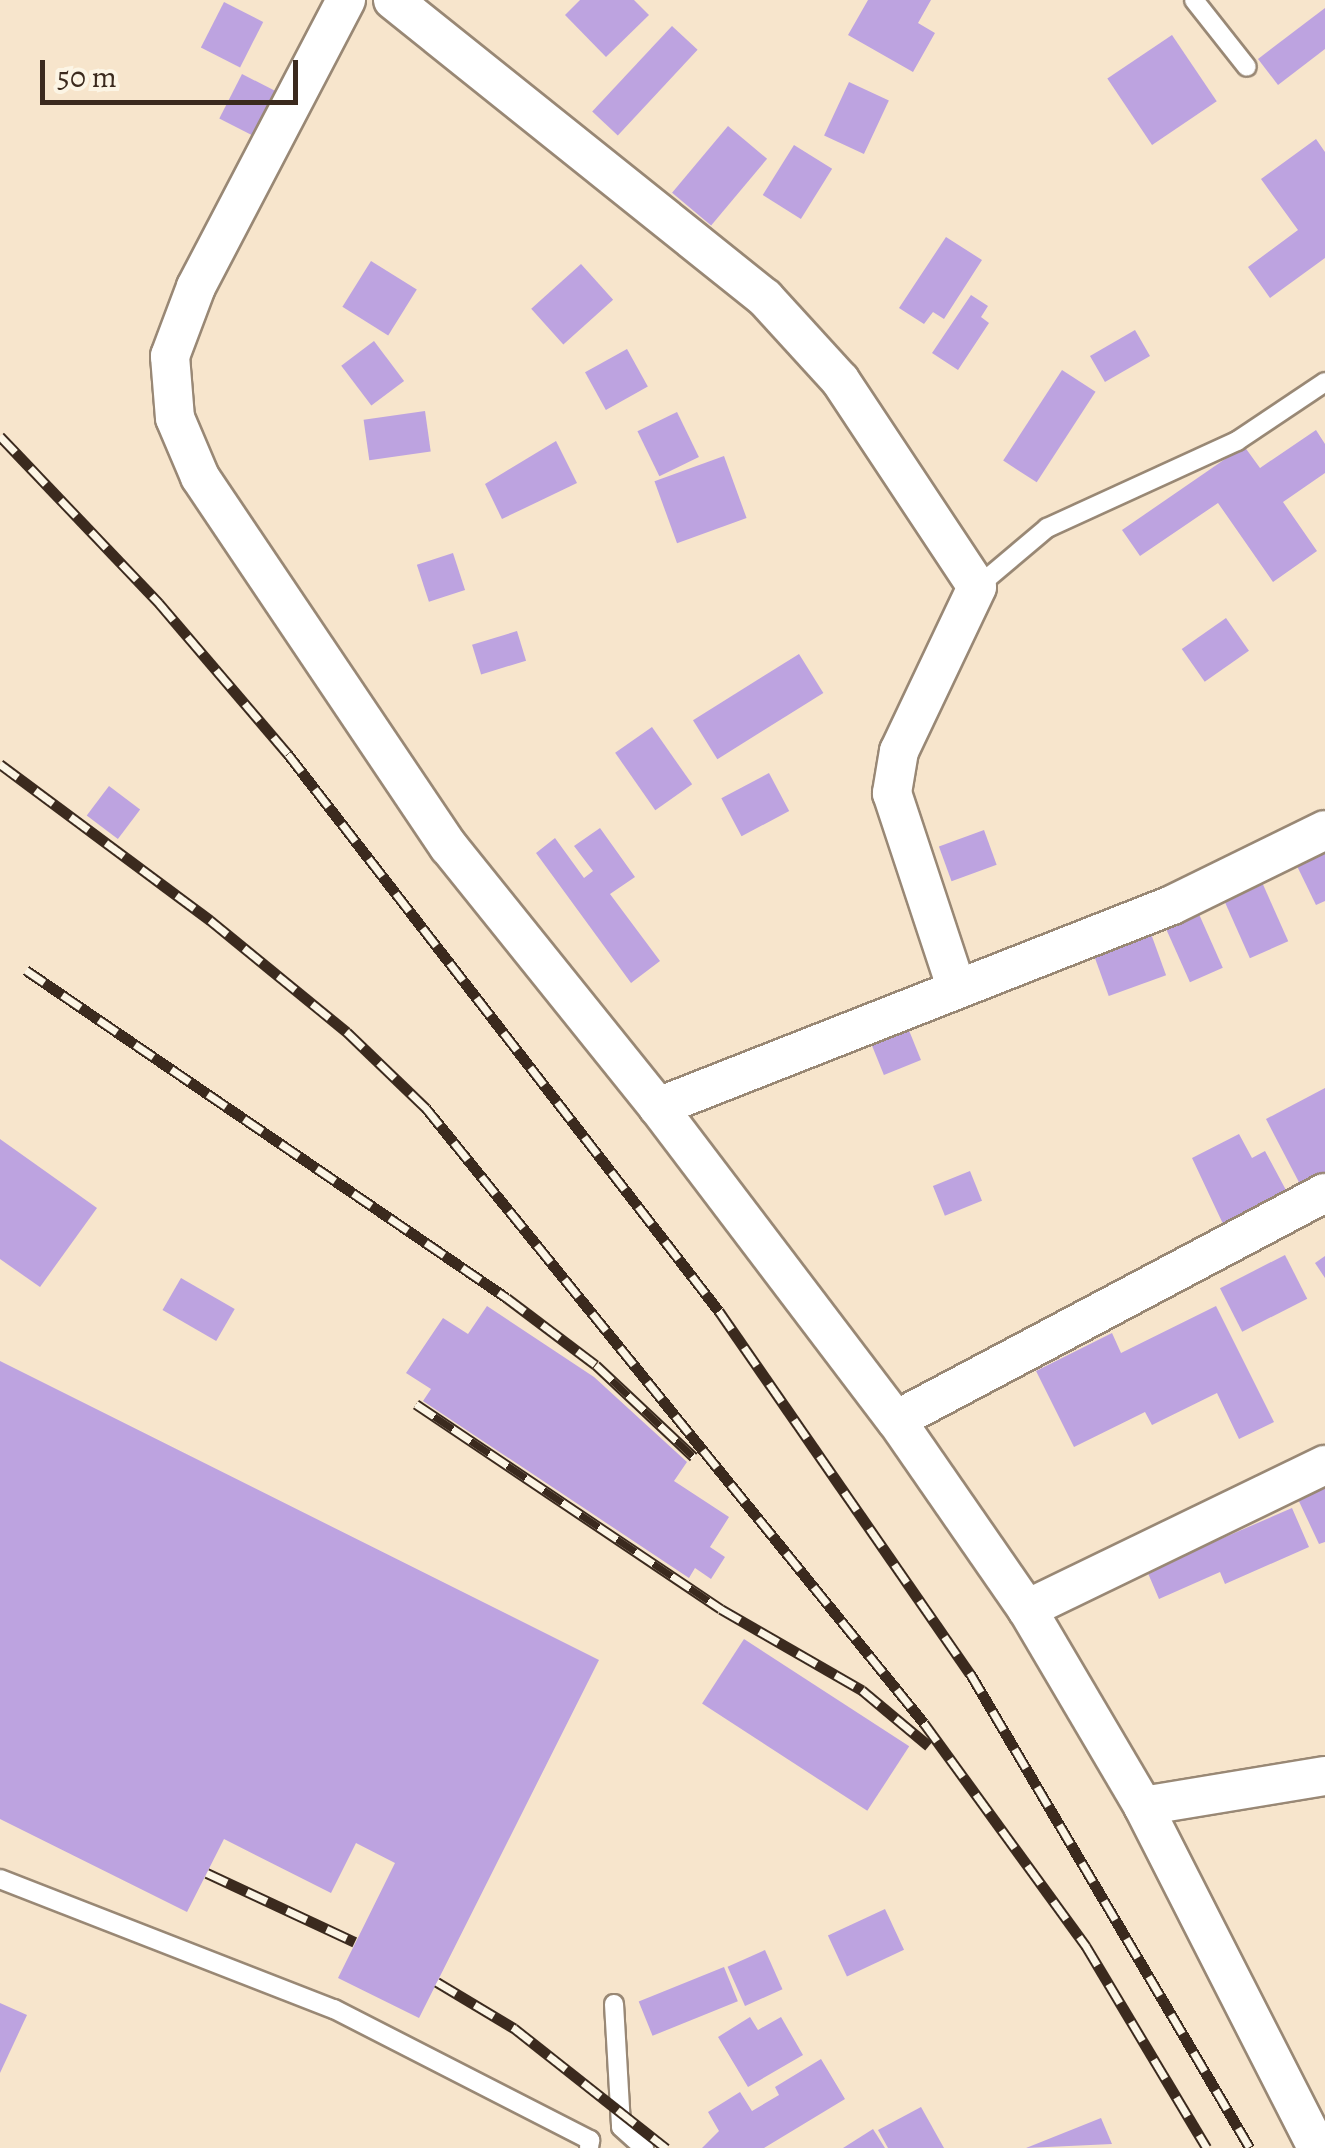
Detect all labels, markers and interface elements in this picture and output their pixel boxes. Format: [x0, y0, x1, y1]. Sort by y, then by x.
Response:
scale bar [45, 40, 302, 102]
text: 50 m [57, 57, 117, 97]

